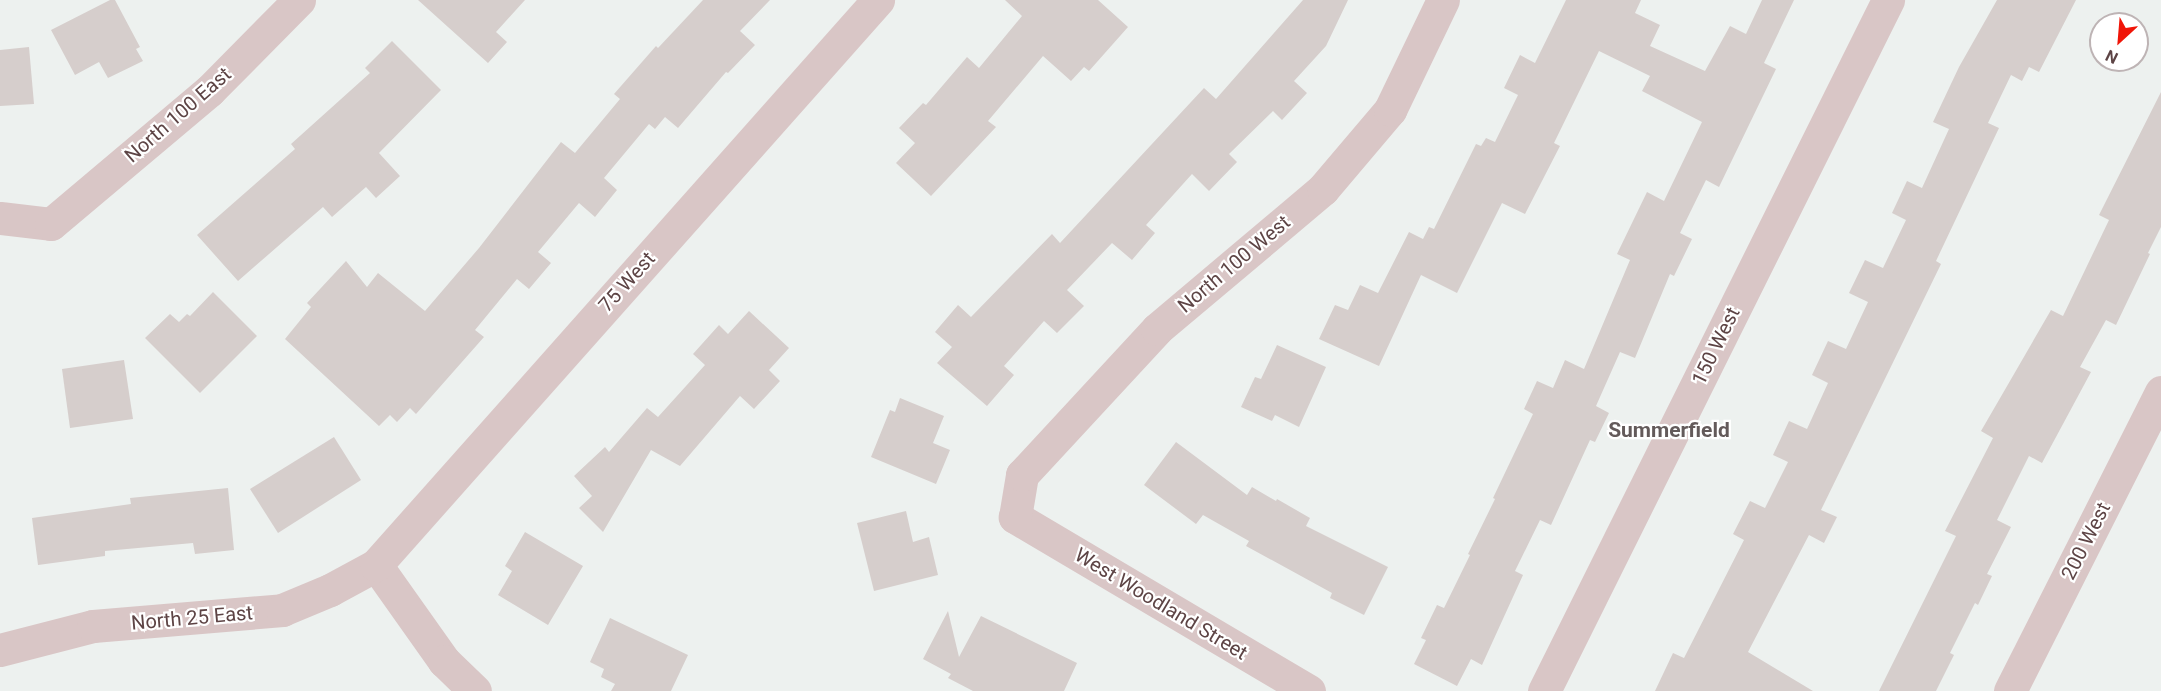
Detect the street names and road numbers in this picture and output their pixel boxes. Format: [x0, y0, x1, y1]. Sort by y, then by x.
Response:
street label: North 100 East [120, 62, 236, 168]
street label: North 100 West [1173, 210, 1295, 318]
street label: 75 West [594, 247, 660, 317]
street label: 150 West [1687, 303, 1745, 389]
street label: 200 West [2056, 498, 2116, 584]
street label: West Woodland Street [1070, 543, 1252, 665]
street label: North 25 East [130, 601, 254, 635]

